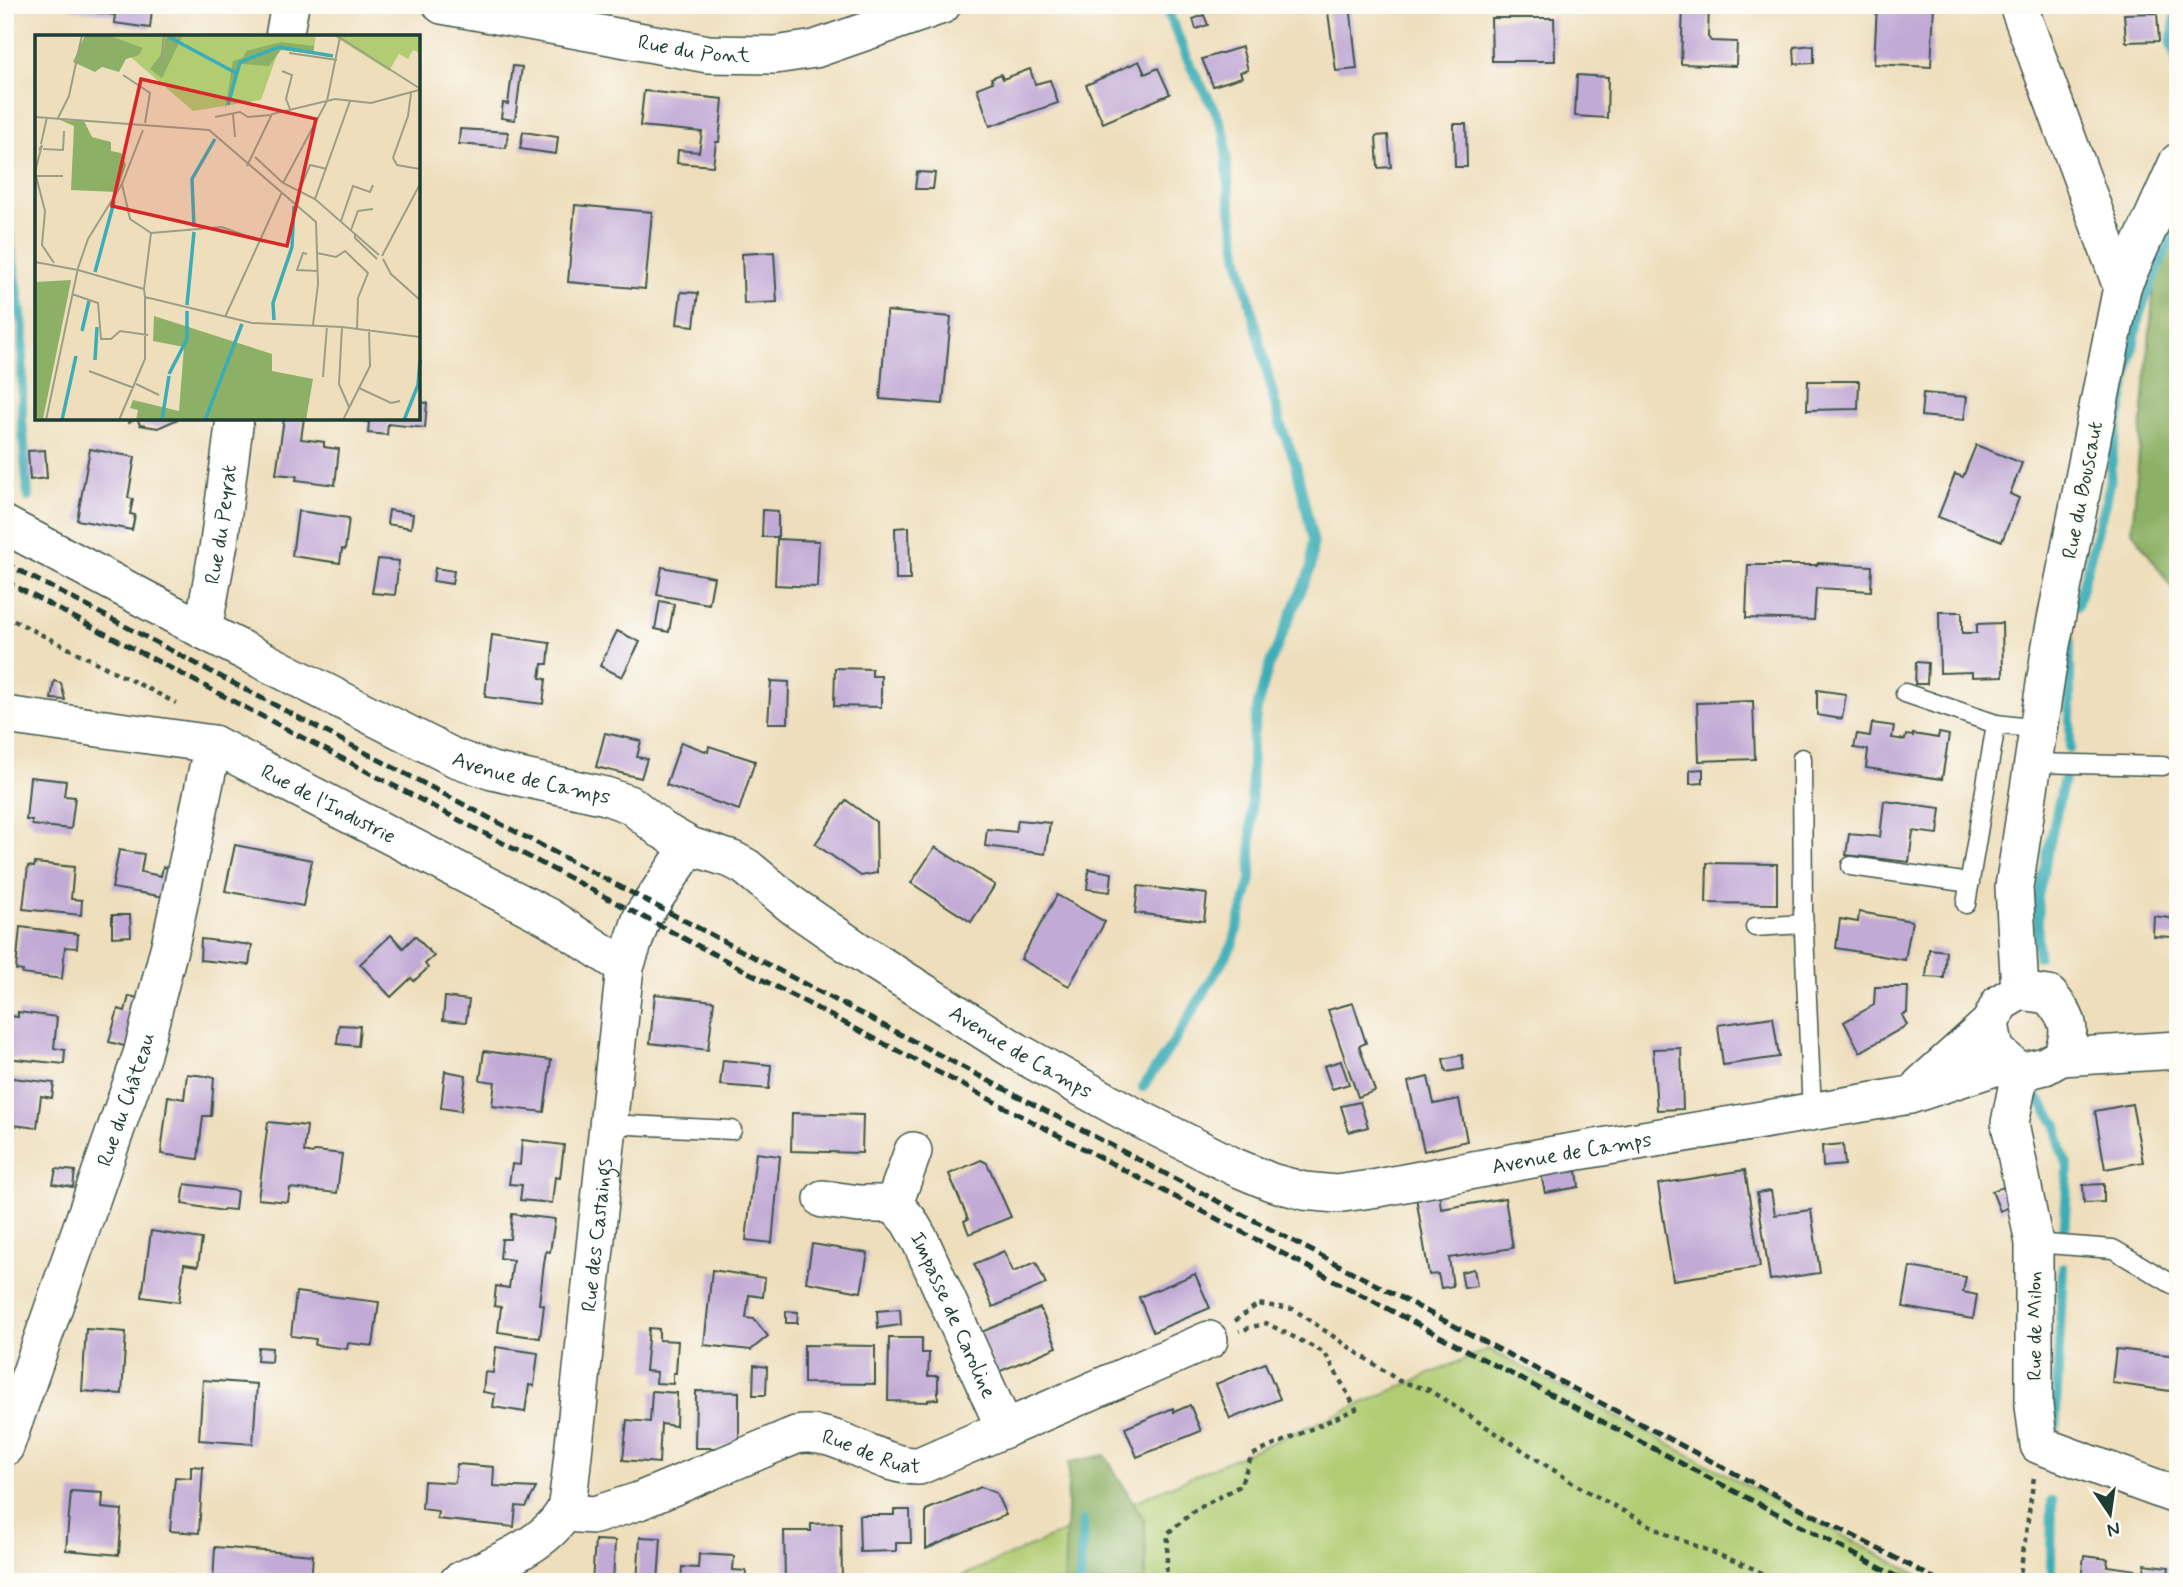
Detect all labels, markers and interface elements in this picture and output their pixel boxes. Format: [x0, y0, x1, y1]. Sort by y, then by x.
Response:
street label: Rue du Pont [635, 28, 751, 70]
inset map [35, 35, 420, 420]
street label: Rue du Bouscaut [2056, 419, 2110, 561]
street label: Rue du Peyrat [199, 463, 244, 587]
street label: Avenue de Camps [448, 745, 613, 812]
street label: Rue de l'Industrie [256, 758, 400, 851]
street label: Avenue de Camps [944, 999, 1097, 1106]
street label: Rue du Château [91, 1030, 162, 1170]
street label: Avenue de Camps [1490, 1126, 1654, 1181]
street label: Rue des Castaings [575, 1157, 621, 1313]
street label: Impasse de Caroline [903, 1227, 1002, 1403]
street label: Rue de Milon [2021, 1271, 2049, 1381]
street label: Rue de Ruat [819, 1423, 921, 1481]
north arrow [2074, 1478, 2144, 1548]
text: N [2105, 1515, 2122, 1543]

